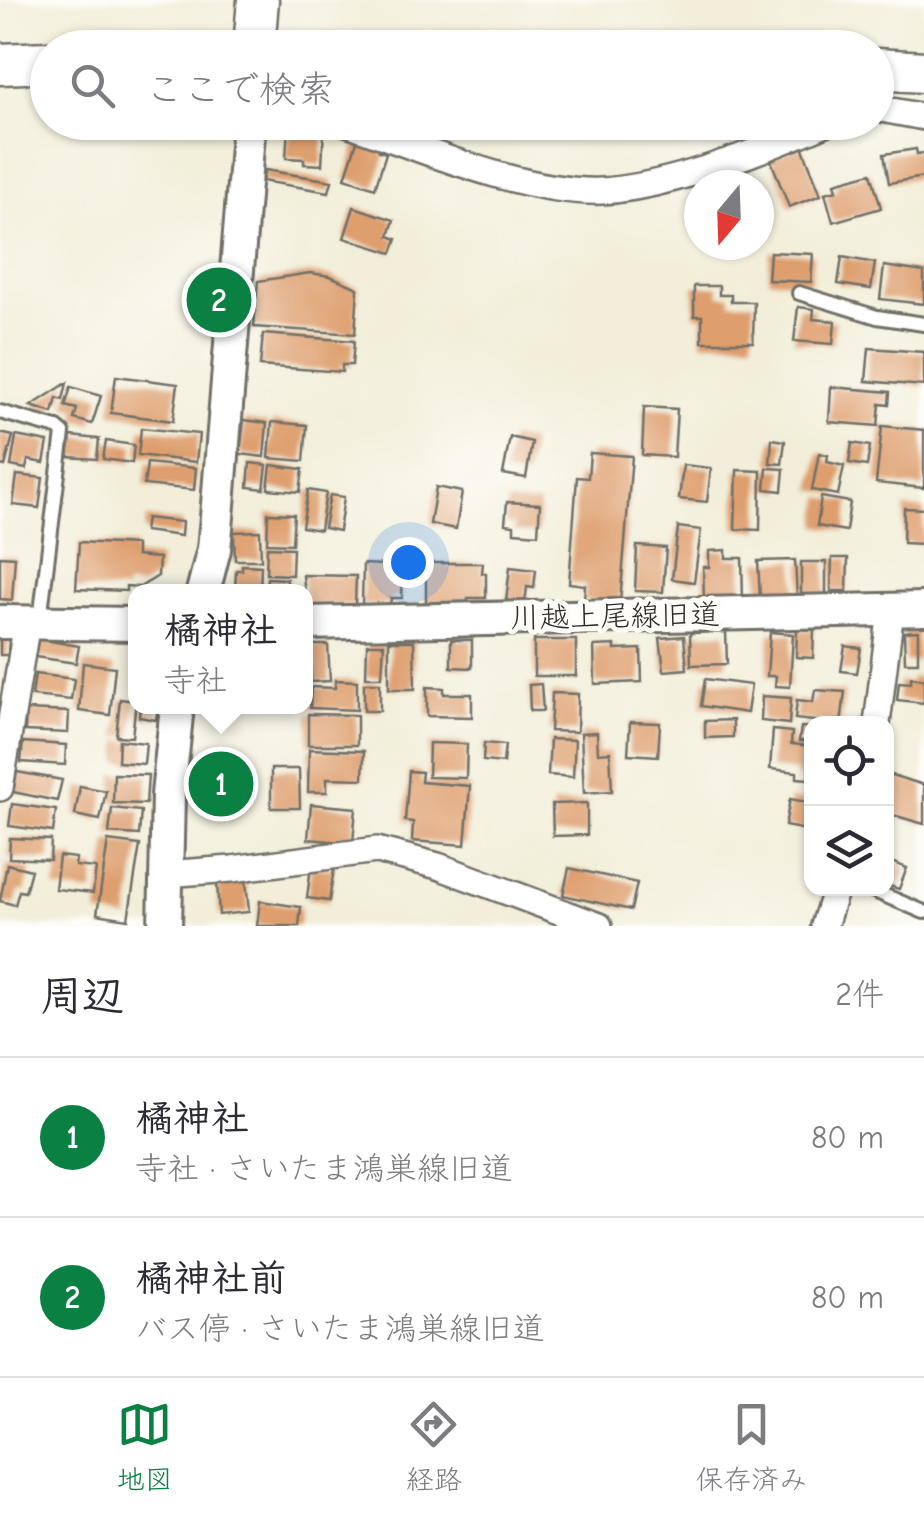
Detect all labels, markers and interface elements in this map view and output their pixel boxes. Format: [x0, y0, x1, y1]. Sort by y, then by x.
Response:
search box [30, 30, 894, 140]
icon: search [65, 58, 120, 113]
text: ここで検索 [145, 68, 335, 112]
north arrow [684, 170, 774, 260]
pin: 2 [186, 262, 252, 338]
your location [383, 537, 434, 588]
popup [128, 584, 313, 714]
street label: 川越上尾線旧道 [510, 597, 720, 636]
text: 橘神社 [163, 609, 278, 653]
text: 寺社 [163, 662, 228, 699]
map controls [804, 716, 894, 896]
button: locate [804, 716, 894, 806]
pin: 1 [188, 746, 254, 822]
button: layers [804, 806, 894, 896]
text: 周辺 [40, 972, 124, 1021]
text: 2件 [835, 976, 884, 1013]
text: 橘神社 [135, 1097, 249, 1141]
text: 1 [66, 1119, 79, 1156]
text: 80 m [811, 1119, 884, 1156]
text: 寺社 · さいたま鴻巣線旧道 [135, 1150, 513, 1187]
text: 橘神社前 [135, 1257, 287, 1301]
text: 2 [65, 1279, 80, 1316]
text: 80 m [811, 1279, 884, 1316]
text: バス停 · さいたま鴻巣線旧道 [135, 1310, 545, 1347]
tab: 地図 [117, 1397, 173, 1497]
tab: 経路 [406, 1397, 462, 1497]
tab: 保存済み [695, 1397, 807, 1497]

